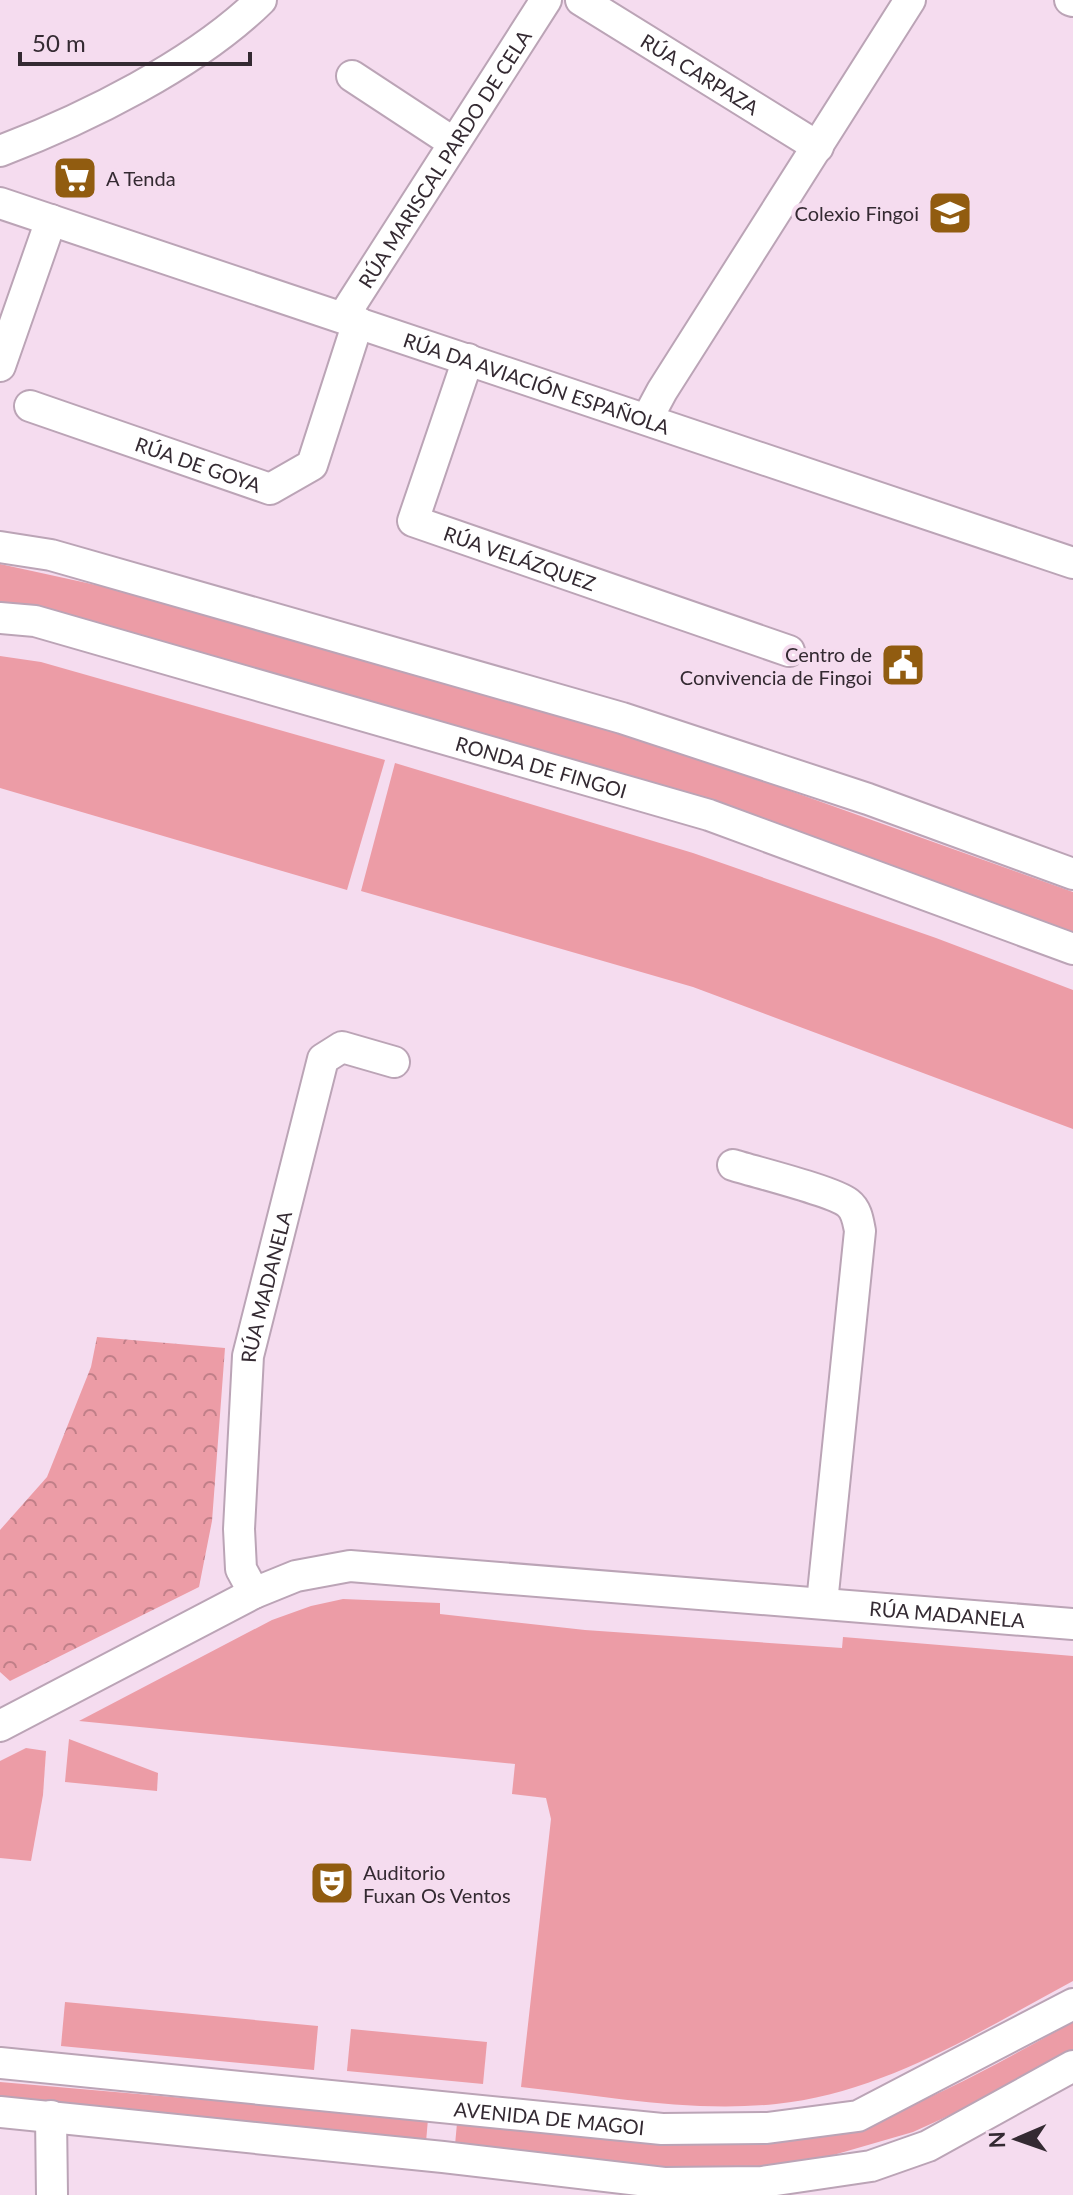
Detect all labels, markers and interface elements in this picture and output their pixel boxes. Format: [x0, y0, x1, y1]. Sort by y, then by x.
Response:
scale bar [20, 16, 250, 66]
street label: RÚA MARISCAL PARDO DE CELA [353, 25, 536, 292]
text: 50 m [32, 28, 86, 57]
street label: RÚA CARPAZA [637, 28, 764, 120]
supermarket icon: A Tenda [51, 154, 99, 202]
place label: A Tenda [106, 166, 176, 190]
school or university icon: Colexio Fingoi [926, 189, 974, 237]
place label: Colexio Fingoi [795, 201, 919, 225]
street label: RÚA DA AVIACIÓN ESPAÑOLA [400, 327, 673, 439]
street label: RÚA DE GOYA [132, 431, 265, 497]
street label: RÚA VELÁZQUEZ [441, 521, 599, 595]
public building icon: Centro de Convivencia de Fingoi [879, 641, 927, 689]
place label: Centro de Convivencia de Fingoi [680, 642, 872, 689]
street label: RONDA DE FINGOI [453, 731, 630, 803]
street label: RÚA MADANELA [236, 1208, 296, 1363]
street label: RÚA MADANELA [868, 1596, 1026, 1632]
theatre icon: Auditorio Fuxan Os Ventos [308, 1859, 356, 1907]
place label: Auditorio Fuxan Os Ventos [363, 1860, 511, 1907]
street label: AVENIDA DE MAGOI [453, 2096, 646, 2139]
north arrow [977, 2099, 1057, 2179]
text: N [983, 2131, 1010, 2149]

